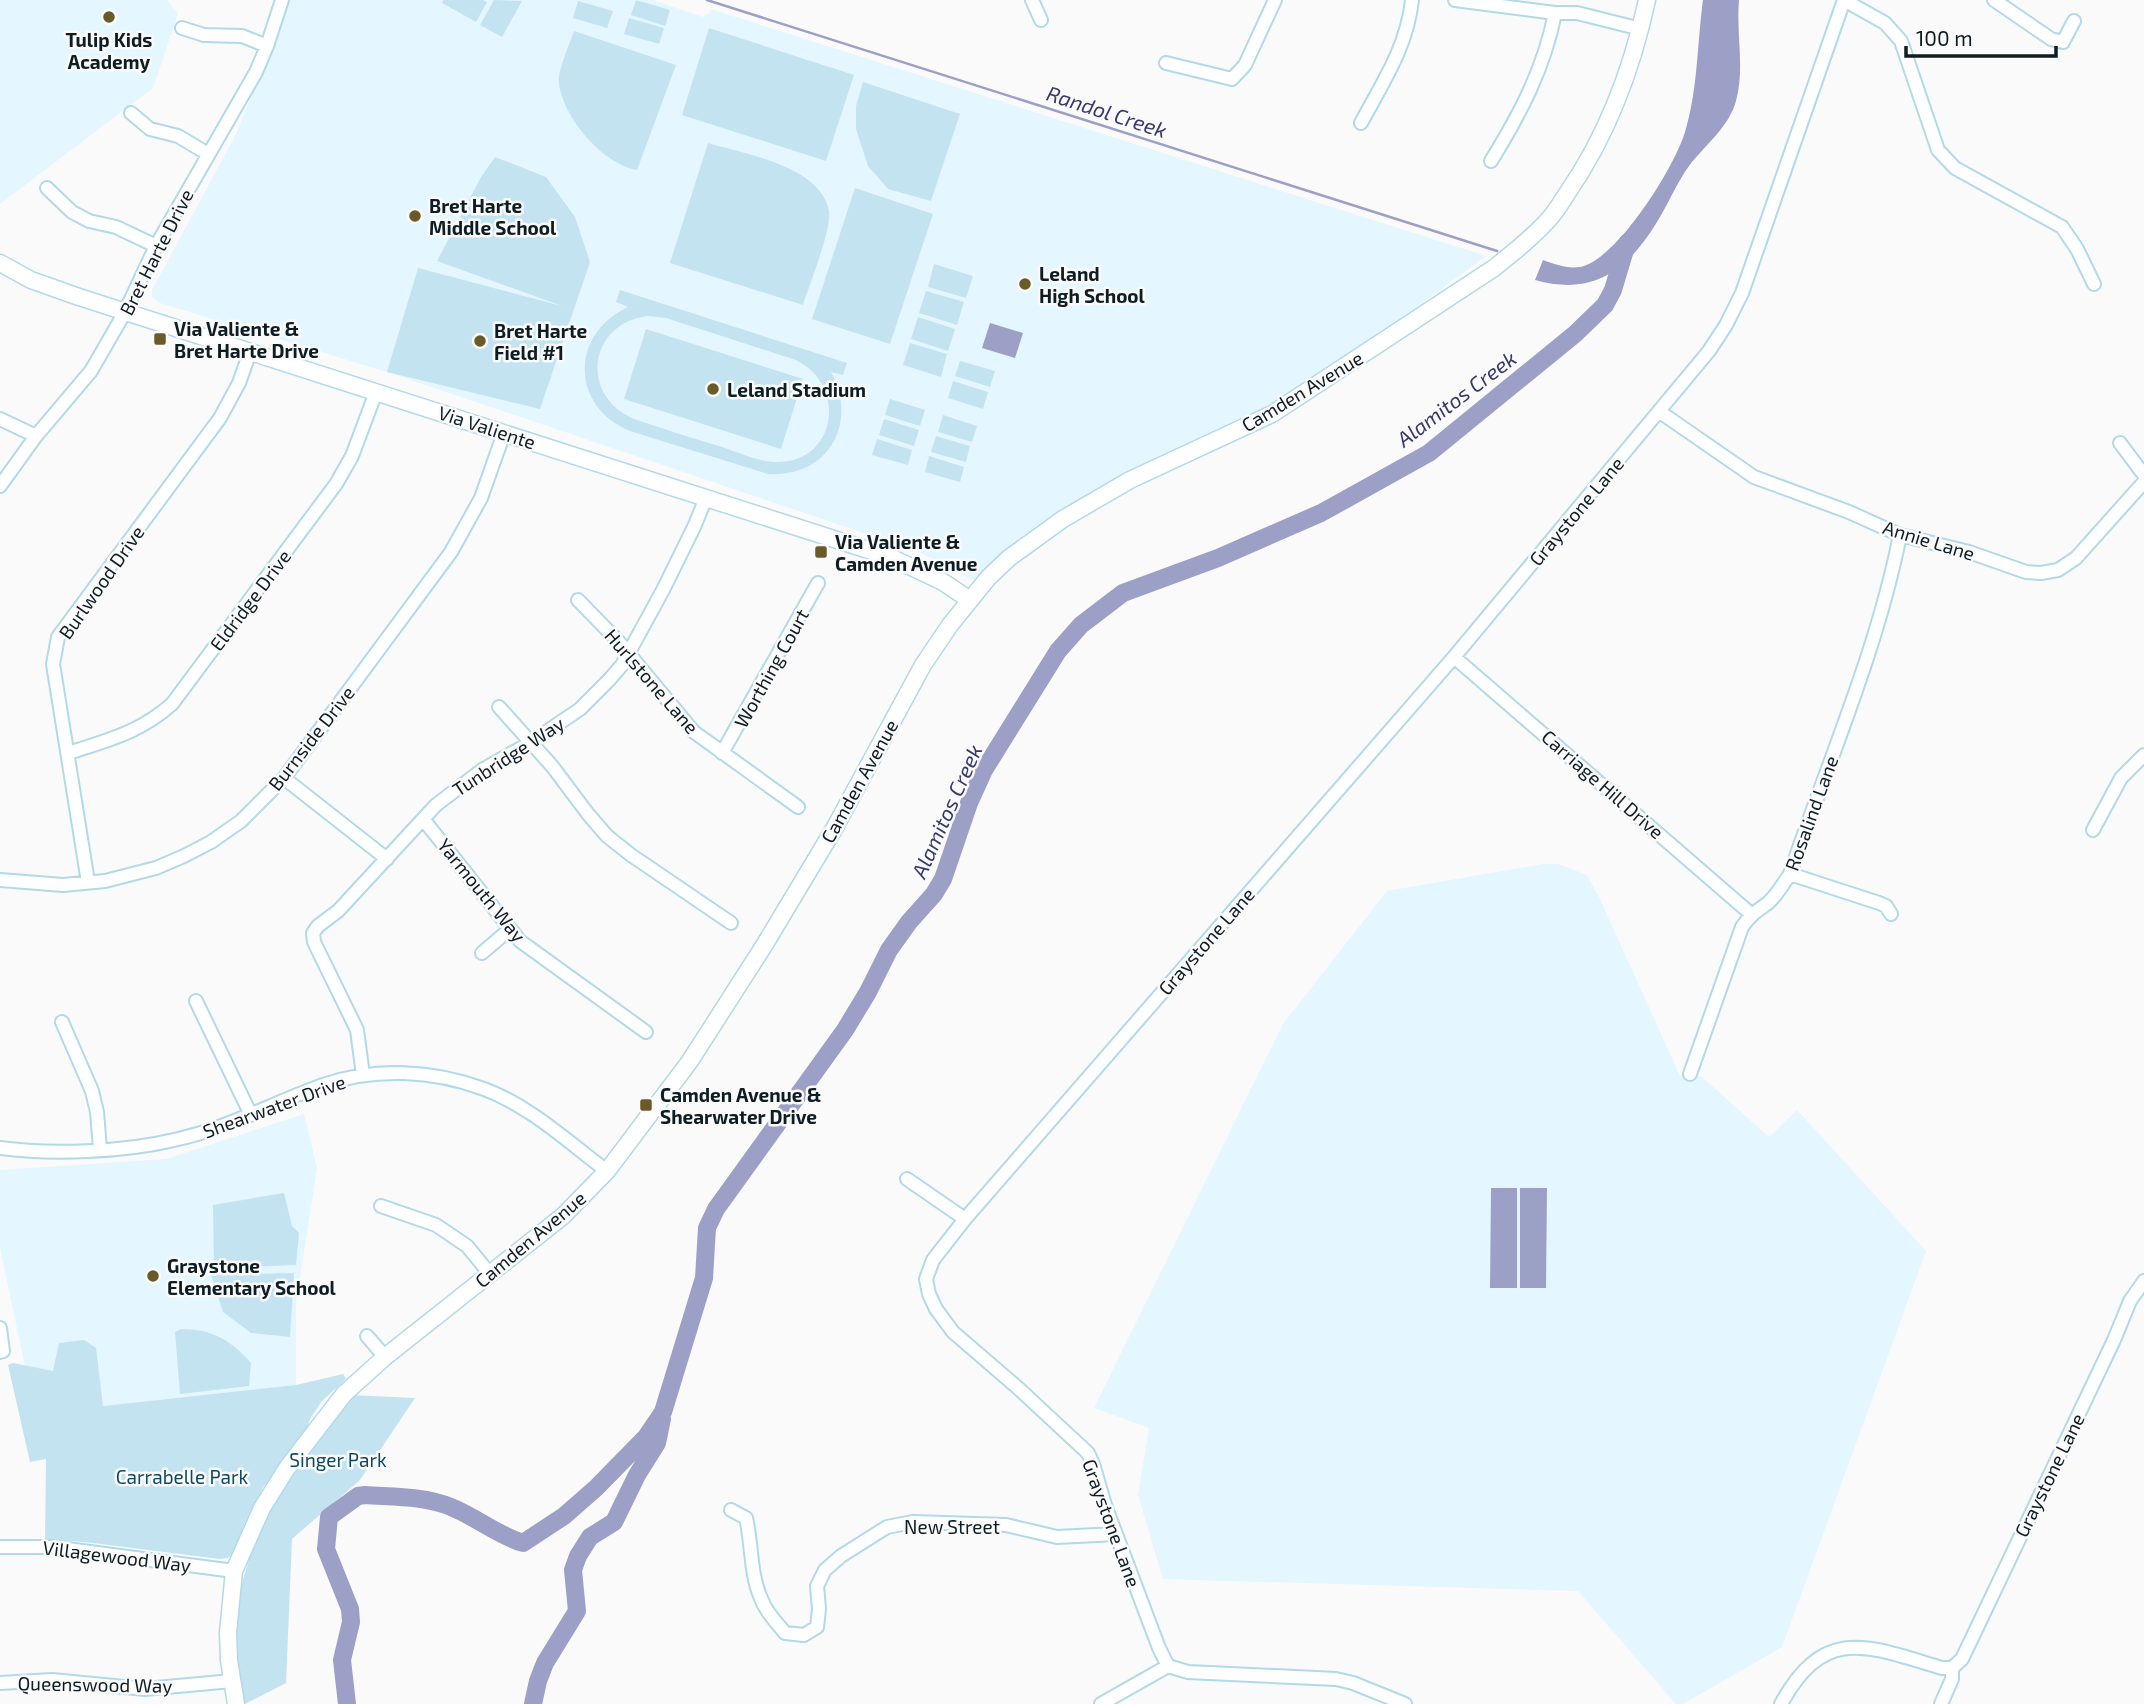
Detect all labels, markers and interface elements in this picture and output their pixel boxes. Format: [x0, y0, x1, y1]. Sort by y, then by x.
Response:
marker: Tulip Kids Academy [101, 9, 117, 25]
scale bar [1906, 14, 2056, 58]
text: 100 m [1916, 25, 1973, 50]
place label: Tulip Kids Academy [66, 28, 152, 74]
water label: Randol Creek [1044, 80, 1170, 142]
street label: Bret Harte Drive [114, 185, 198, 319]
place label: Bret Harte Middle School [429, 194, 557, 239]
marker: Bret Harte Middle School [407, 208, 423, 224]
place label: Leland High School [1039, 262, 1146, 307]
marker: Leland High School [1017, 276, 1033, 292]
place label: Via Valiente & Bret Harte Drive [174, 317, 319, 362]
place label: Bret Harte Field #1 [494, 319, 588, 364]
marker: Via Valiente & Bret Harte Drive [152, 331, 168, 347]
marker: Bret Harte Field #1 [472, 333, 488, 349]
water label: Alamitos Creek [1390, 345, 1521, 452]
street label: Camden Avenue [1237, 346, 1367, 436]
place label: Leland Stadium [727, 378, 866, 401]
marker: Leland Stadium [705, 381, 721, 397]
street label: Via Valiente [435, 400, 539, 454]
street label: Graystone Lane [1524, 452, 1628, 570]
street label: Annie Lane [1880, 515, 1978, 565]
street label: Burlwood Drive [53, 521, 149, 643]
place label: Via Valiente & Camden Avenue [835, 530, 978, 575]
marker: Via Valiente & Camden Avenue [813, 544, 829, 560]
street label: Eldridge Drive [205, 545, 295, 655]
street label: Worthing Court [729, 605, 813, 731]
street label: Hurlstone Lane [600, 624, 704, 738]
street label: Burnside Drive [263, 681, 359, 795]
street label: Tunbridge Way [448, 711, 568, 801]
street label: Camden Avenue [816, 715, 902, 847]
street label: Carriage Hill Drive [1537, 725, 1669, 843]
water label: Alamitos Creek [905, 740, 987, 882]
street label: Rosalind Lane [1780, 752, 1842, 874]
street label: Yarmouth Way [433, 834, 531, 946]
street label: Graystone Lane [1153, 883, 1259, 999]
street label: Shearwater Drive [200, 1070, 348, 1142]
place label: Camden Avenue & Shearwater Drive [660, 1083, 821, 1128]
marker: Camden Avenue & Shearwater Drive [638, 1097, 654, 1113]
street label: Camden Avenue [470, 1186, 590, 1292]
place label: Graystone Elementary School [167, 1254, 337, 1300]
marker: Graystone Elementary School [145, 1268, 161, 1284]
street label: Graystone Lane [2009, 1409, 2089, 1541]
park label: Singer Park [289, 1448, 387, 1471]
street label: Graystone Lane [1078, 1456, 1146, 1590]
park label: Carrabelle Park [116, 1465, 249, 1488]
street label: New Street [904, 1515, 1000, 1538]
street label: Villagewood Way [42, 1536, 192, 1576]
street label: Queenswood Way [17, 1671, 173, 1697]

